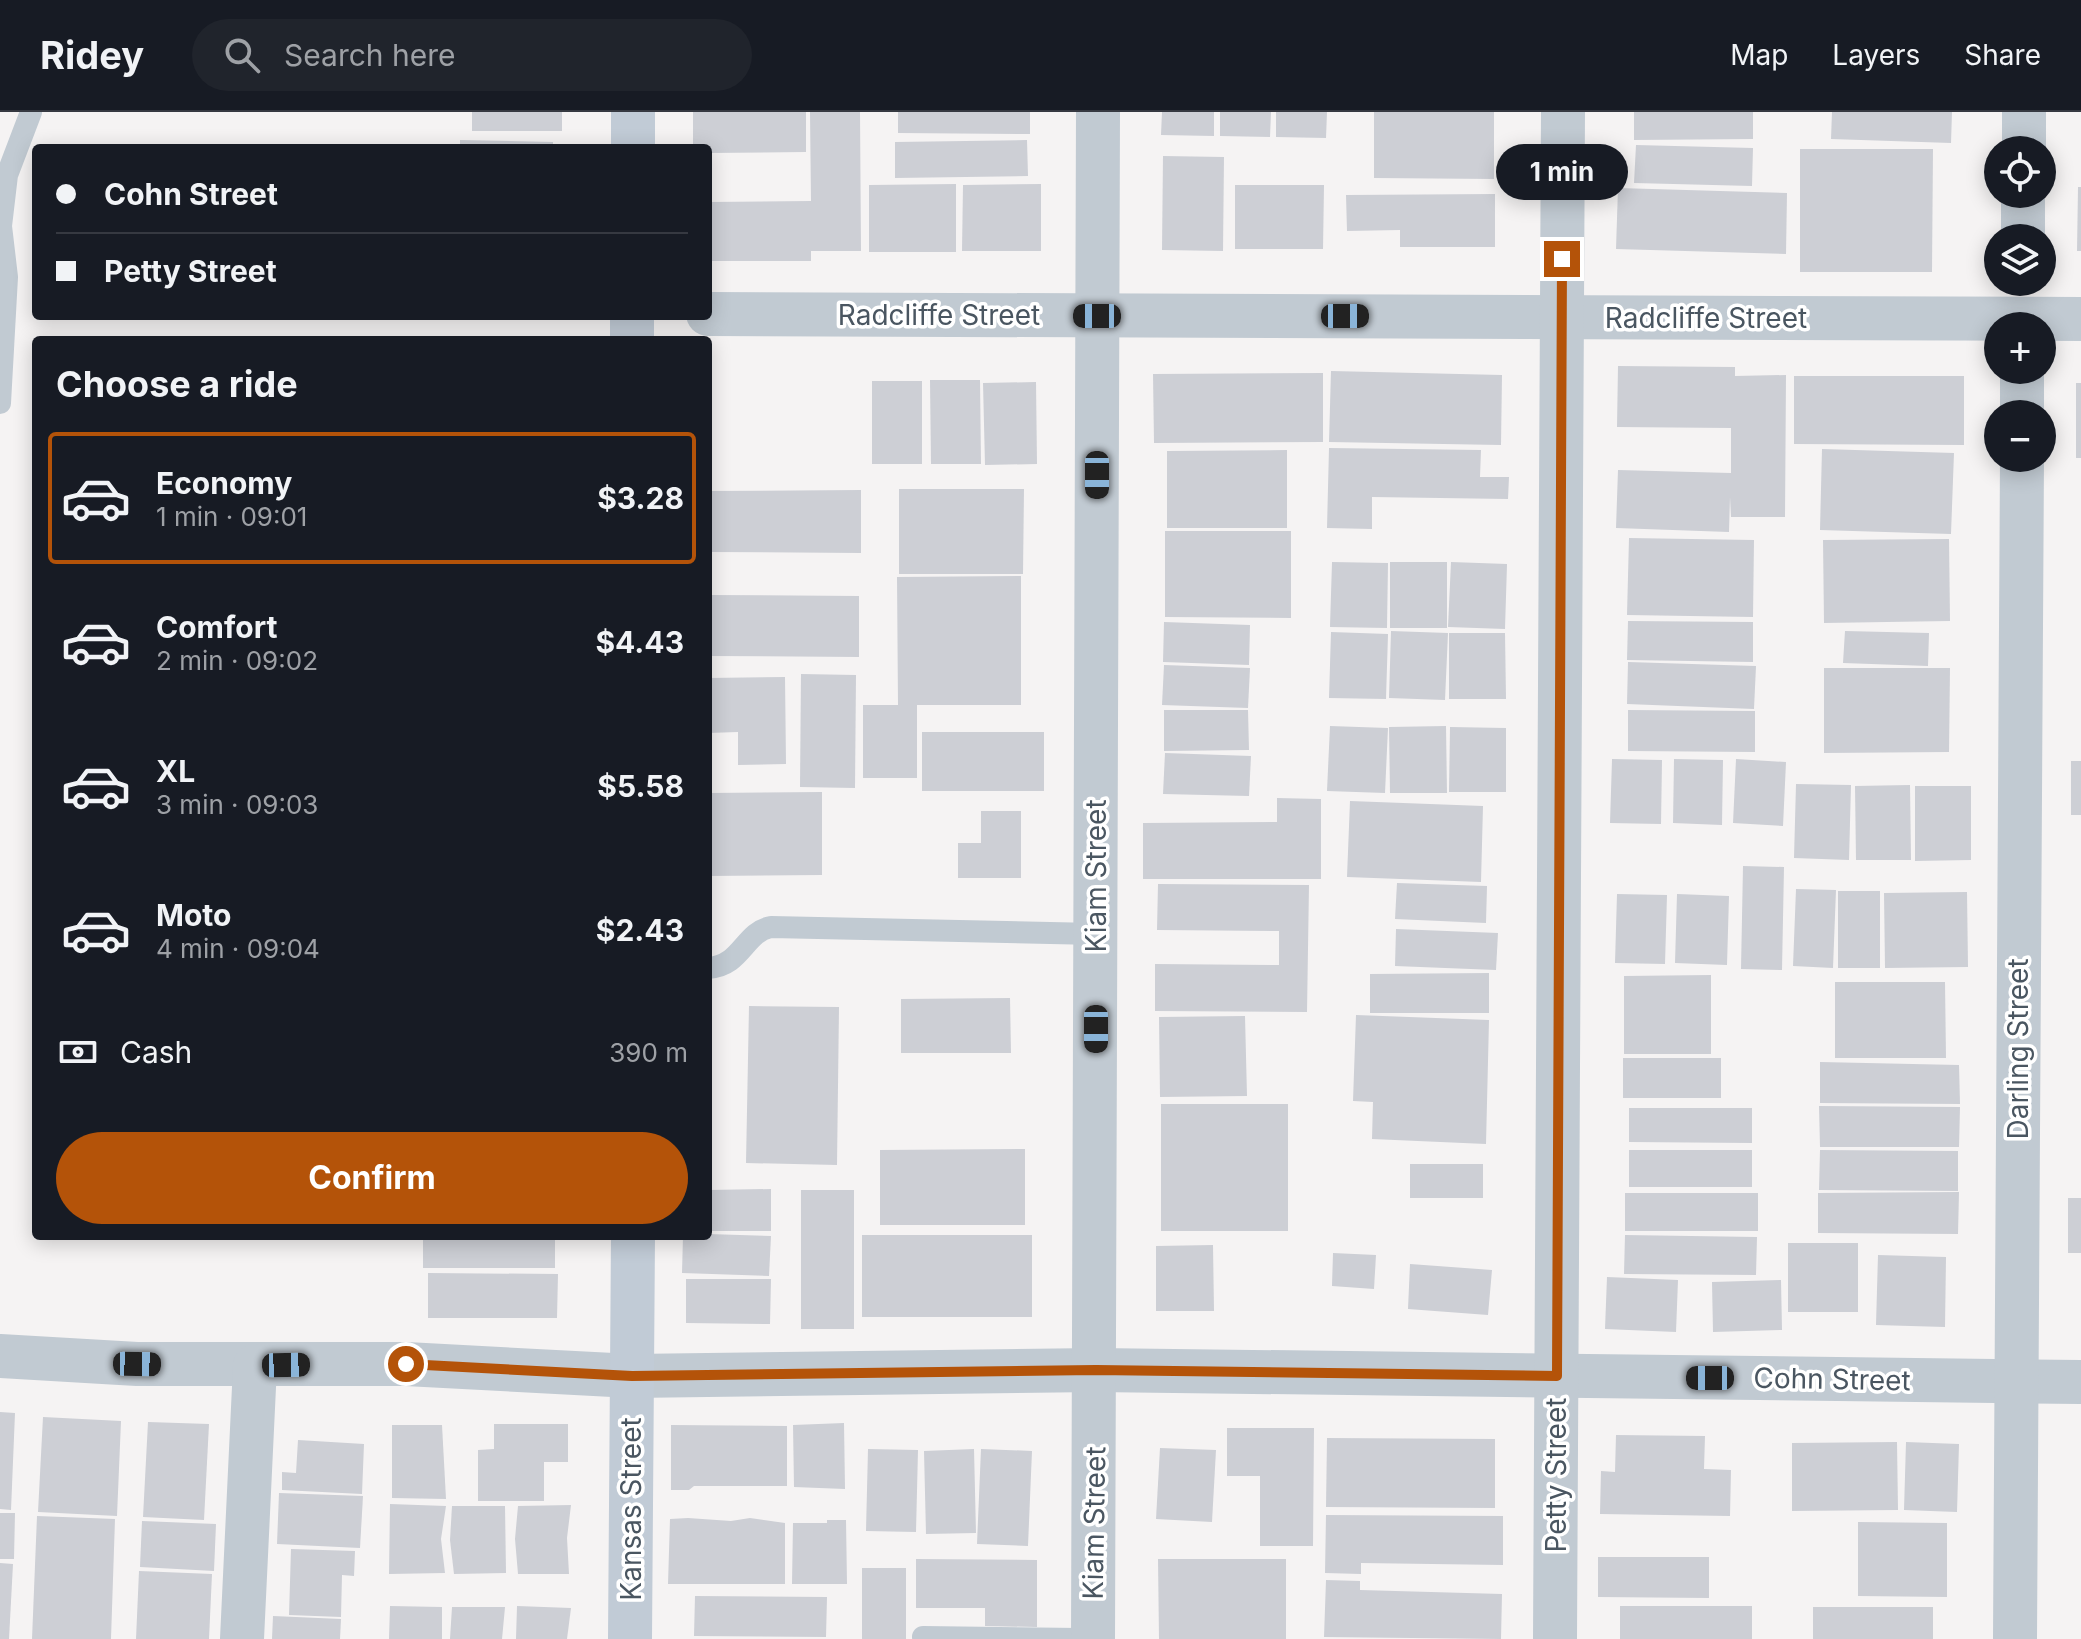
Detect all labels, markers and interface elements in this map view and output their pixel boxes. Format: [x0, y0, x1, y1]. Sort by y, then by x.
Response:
search box [192, 19, 752, 91]
text: Ridey [40, 32, 144, 78]
icon: search [220, 33, 264, 77]
text: Search here [284, 37, 456, 73]
text: Map [1730, 38, 1788, 72]
text: Layers [1832, 38, 1920, 72]
text: Share [1964, 38, 2041, 72]
map controls [1984, 136, 2056, 472]
button: locate [1984, 136, 2056, 208]
callout: 1 min [1496, 143, 1628, 199]
text: 1 min [1530, 156, 1594, 187]
text: Cohn Street [104, 176, 278, 212]
button: layers [1984, 224, 2056, 296]
route end [1544, 241, 1580, 277]
text: Petty Street [104, 253, 277, 289]
street label: Radcliffe Street [838, 298, 1040, 332]
street label: Radcliffe Street [1605, 301, 1807, 335]
car [1073, 304, 1121, 328]
car [1321, 304, 1369, 328]
button: + [1984, 312, 2056, 384]
text: Choose a ride [56, 362, 298, 406]
button: − [1984, 400, 2056, 472]
car [1085, 451, 1109, 499]
icon: car [60, 462, 132, 534]
text: Economy [156, 465, 292, 501]
text: $3.28 [597, 480, 684, 516]
text: 1 min · 09:01 [156, 501, 307, 532]
icon: car [60, 606, 132, 678]
text: Comfort [156, 609, 277, 645]
text: $4.43 [595, 624, 684, 660]
text: 2 min · 09:02 [156, 645, 318, 676]
icon: car [60, 750, 132, 822]
text: XL [156, 753, 195, 789]
text: $5.58 [597, 768, 684, 804]
text: 3 min · 09:03 [156, 789, 318, 820]
street label: Kiam Street [1079, 799, 1113, 953]
icon: car [60, 894, 132, 966]
text: Moto [156, 897, 231, 933]
text: $2.43 [596, 912, 684, 948]
text: 4 min · 09:04 [156, 933, 320, 964]
street label: Darling Street [2001, 958, 2035, 1140]
car [1084, 1005, 1108, 1053]
icon: cash [56, 1030, 100, 1074]
text: Cash [120, 1034, 192, 1070]
text: 390 m [609, 1037, 688, 1068]
button: Confirm [56, 1132, 688, 1224]
route start [388, 1346, 424, 1382]
car [113, 1352, 161, 1376]
car [262, 1353, 310, 1377]
street label: Cohn Street [1753, 1361, 1911, 1397]
car [1686, 1366, 1734, 1390]
street label: Petty Street [1539, 1398, 1573, 1552]
street label: Kansas Street [614, 1417, 648, 1601]
street label: Kiam Street [1076, 1446, 1112, 1600]

